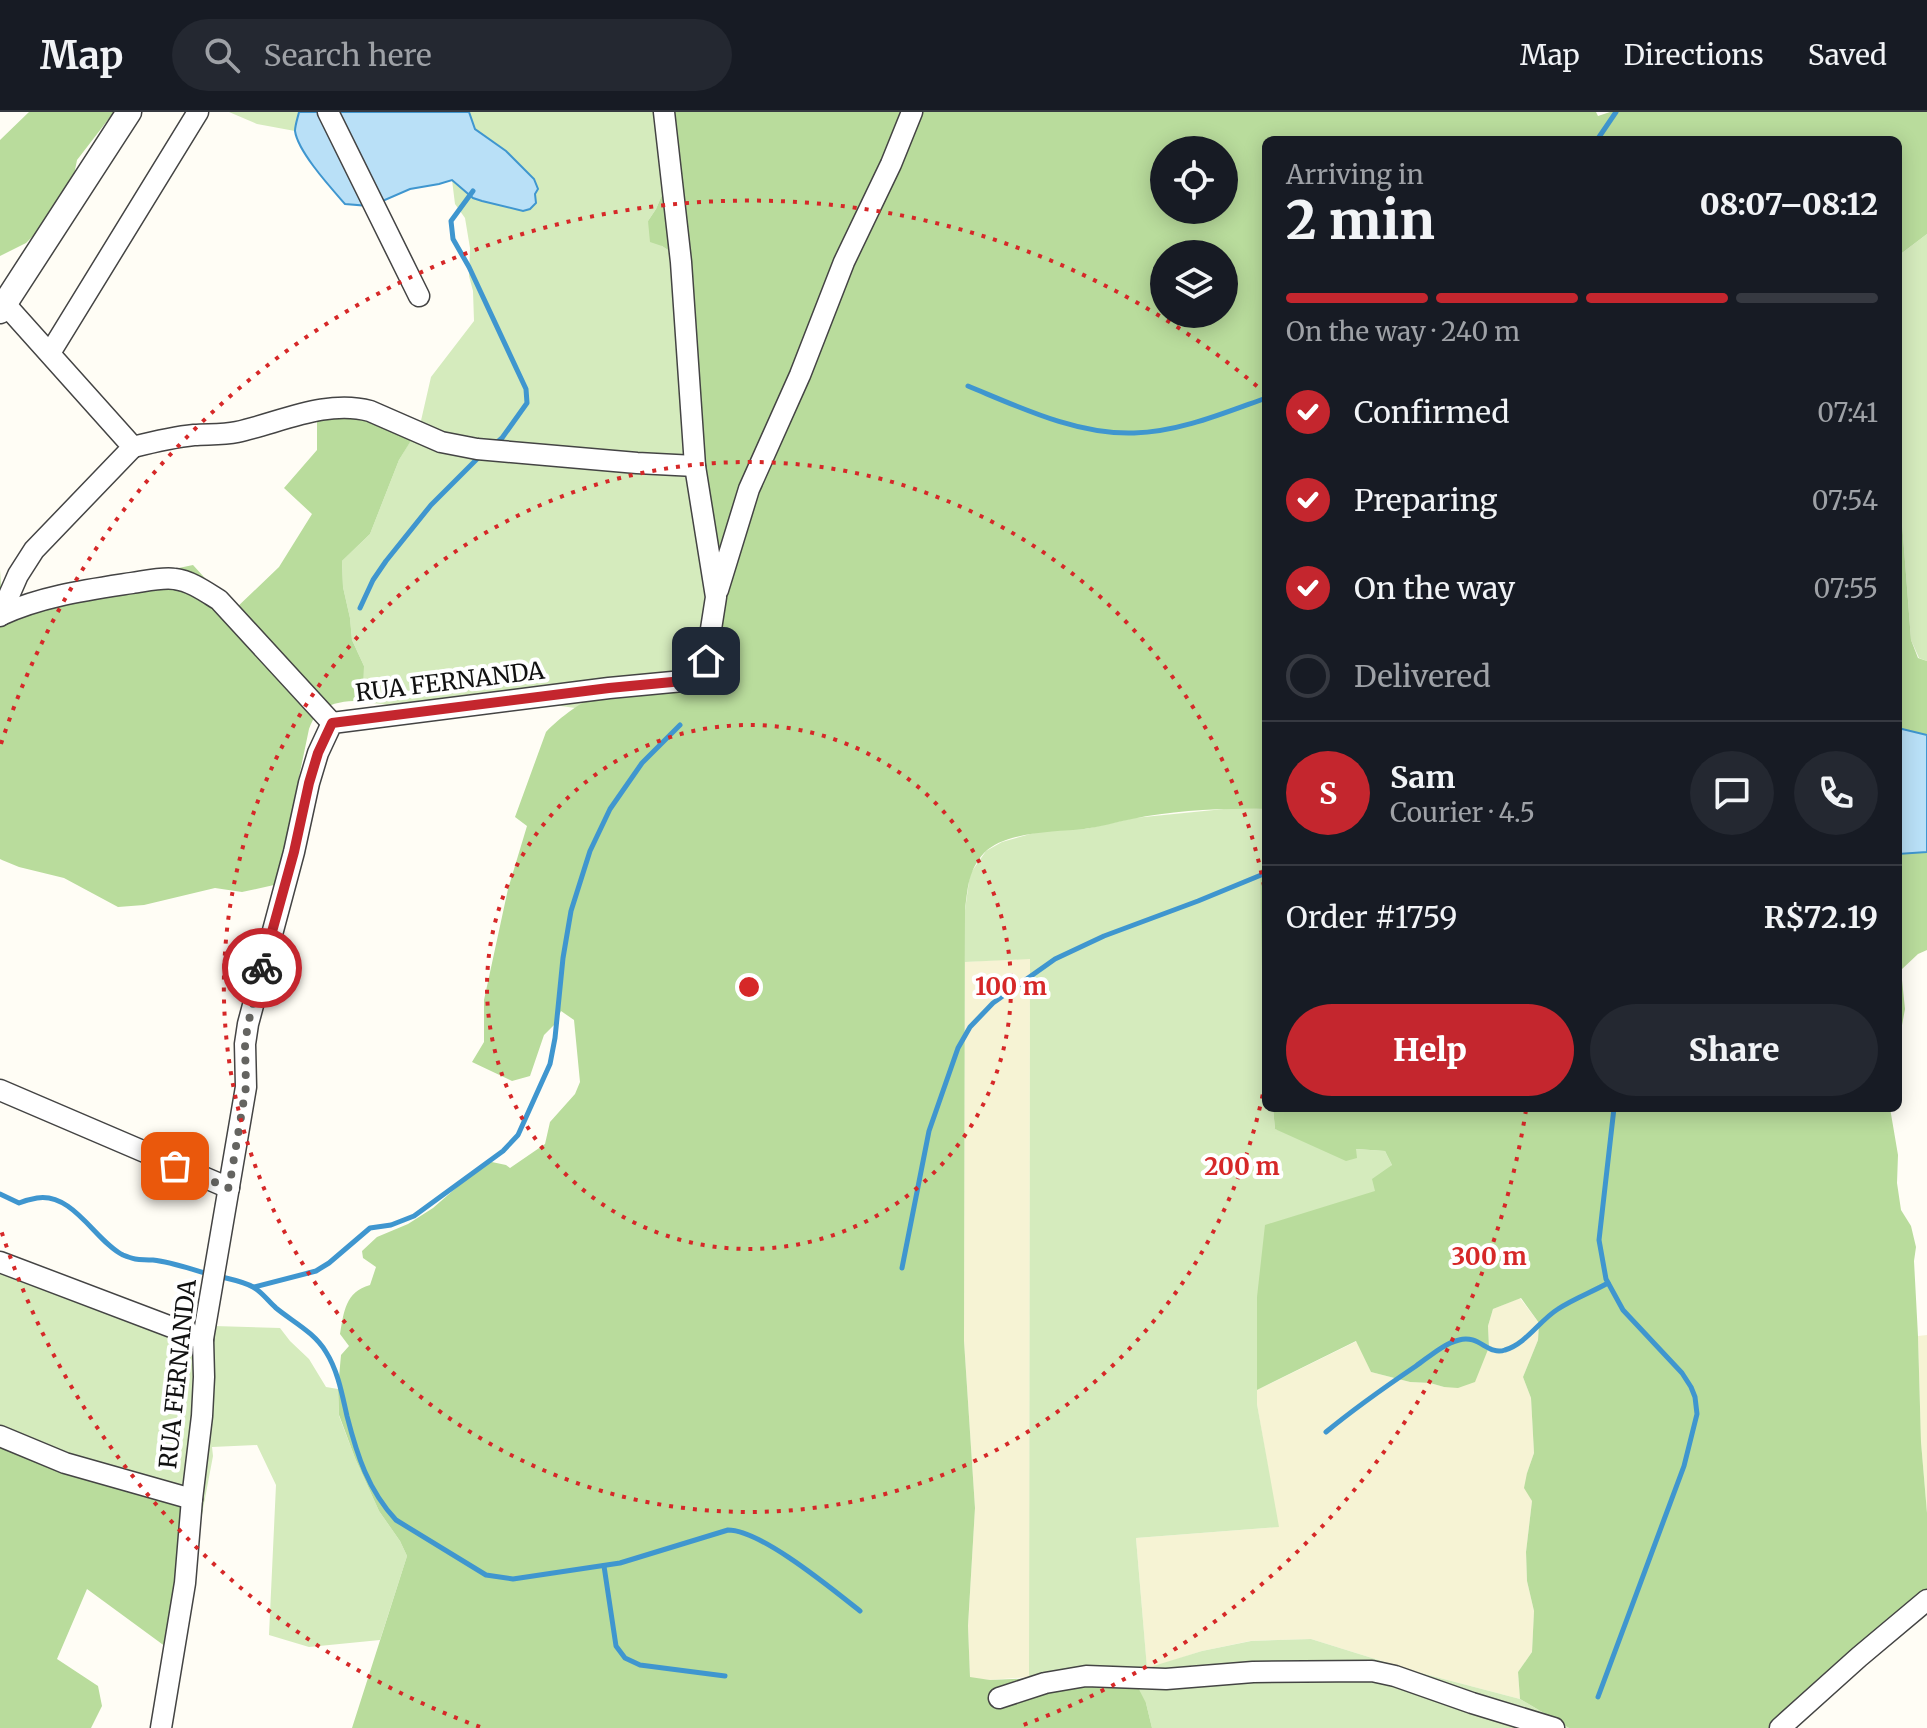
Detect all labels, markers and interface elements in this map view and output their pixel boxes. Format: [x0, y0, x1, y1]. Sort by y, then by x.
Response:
search box [172, 19, 732, 91]
text: Map [40, 32, 124, 79]
icon: search [200, 33, 244, 77]
text: Search here [264, 36, 432, 74]
text: Map [1520, 37, 1580, 73]
text: Directions [1624, 37, 1764, 73]
text: Saved [1808, 37, 1887, 73]
map controls [1150, 136, 1238, 328]
button: locate [1150, 136, 1238, 224]
text: Arriving in [1286, 158, 1424, 191]
text: 08:07–08:12 [1700, 185, 1878, 223]
text: 2 min [1286, 188, 1435, 253]
button: layers [1150, 240, 1238, 328]
text: On the way · 240 m [1286, 315, 1520, 348]
icon: check [1286, 390, 1330, 434]
text: Confirmed [1354, 393, 1509, 431]
text: 07:41 [1817, 396, 1878, 429]
icon: check [1286, 478, 1330, 522]
text: Preparing [1354, 481, 1497, 519]
text: 07:54 [1812, 484, 1878, 517]
icon: check [1286, 566, 1330, 610]
text: On the way [1354, 569, 1515, 607]
text: 07:55 [1814, 572, 1878, 605]
pin [672, 627, 740, 695]
icon: home [684, 639, 728, 683]
street label: RUA FERNANDA [354, 654, 547, 708]
text: Delivered [1354, 657, 1491, 695]
button: chat [1690, 751, 1774, 835]
button: phone [1794, 751, 1878, 835]
text: Sam [1390, 758, 1455, 796]
text: S [1319, 774, 1337, 812]
text: Courier · 4.5 [1390, 796, 1535, 829]
text: Order #1759 [1286, 898, 1457, 936]
text: R$72.19 [1764, 898, 1878, 936]
courier [222, 928, 302, 1008]
icon: bike [240, 946, 284, 990]
text: 100 m [975, 971, 1047, 1002]
centre of rings [735, 973, 763, 1001]
button: Help [1286, 1004, 1574, 1096]
button: Share [1590, 1004, 1878, 1096]
pin [141, 1132, 209, 1200]
icon: bag [153, 1144, 197, 1188]
text: 200 m [1204, 1151, 1280, 1182]
text: 300 m [1451, 1241, 1527, 1272]
street label: RUA FERNANDA [152, 1277, 203, 1470]

